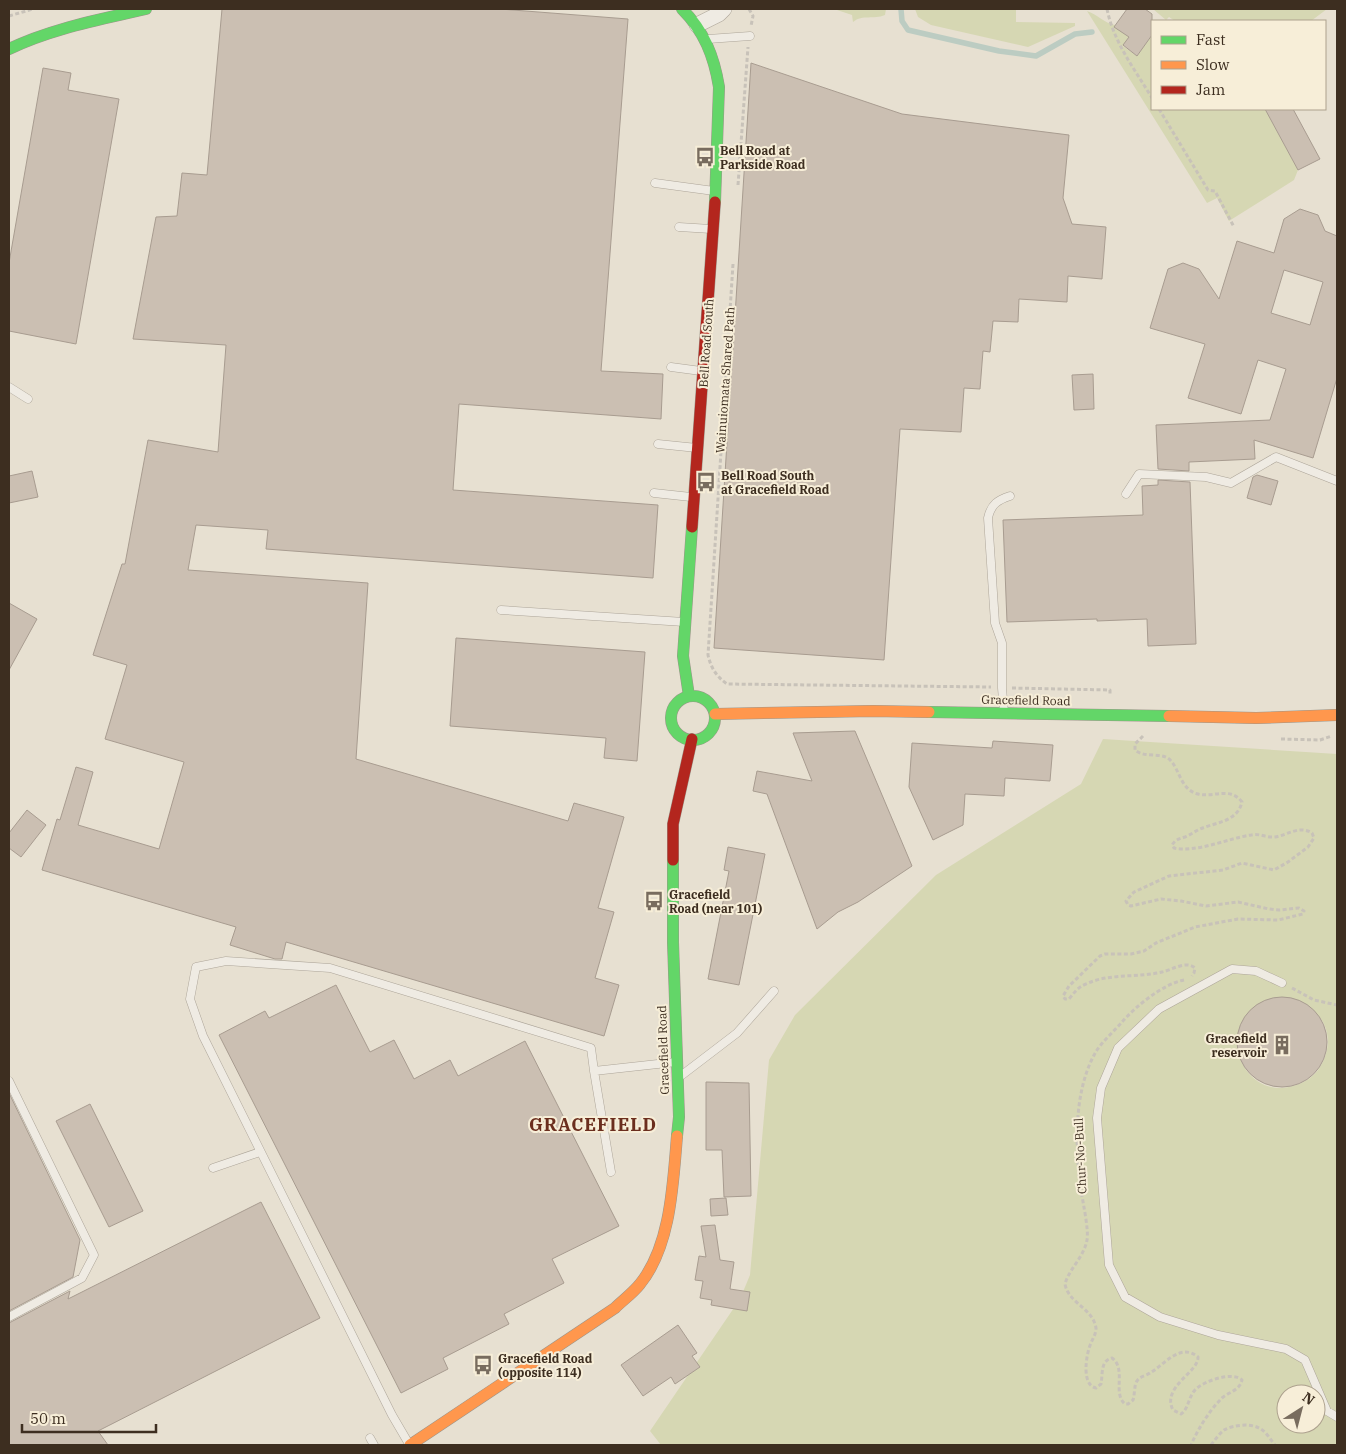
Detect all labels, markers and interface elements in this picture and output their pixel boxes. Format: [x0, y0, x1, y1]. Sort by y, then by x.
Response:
legend [1151, 20, 1326, 110]
text: Fast [1196, 30, 1226, 49]
text: Slow [1196, 55, 1230, 74]
text: Jam [1196, 80, 1225, 99]
place label: Bell Road at Parkside Road [720, 143, 806, 172]
bus stop icon: Bell Road at Parkside Road [694, 146, 716, 168]
street label: Bell Road South [695, 298, 717, 388]
street label: Wainuiomata Shared Path [712, 306, 738, 454]
place label: Bell Road South at Gracefield Road [721, 468, 830, 497]
bus stop icon: Bell Road South at Gracefield Road [695, 471, 717, 493]
street label: Gracefield Road [981, 692, 1071, 708]
place label: Gracefield Road (near 101) [669, 887, 762, 916]
bus stop icon: Gracefield Road (near 101) [643, 890, 665, 912]
street label: Gracefield Road [654, 1005, 672, 1095]
place label: Gracefield reservoir [1206, 1031, 1267, 1060]
building icon: Gracefield reservoir [1271, 1034, 1293, 1056]
district label: GRACEFIELD [529, 1113, 657, 1136]
street label: Chur-No-Bull [1070, 1117, 1089, 1194]
place label: Gracefield Road (opposite 114) [498, 1351, 593, 1380]
bus stop icon: Gracefield Road (opposite 114) [472, 1354, 494, 1376]
north arrow [1276, 1384, 1326, 1434]
text: N [1299, 1388, 1318, 1409]
scale bar [22, 1402, 156, 1434]
text: 50 m [30, 1409, 66, 1428]

